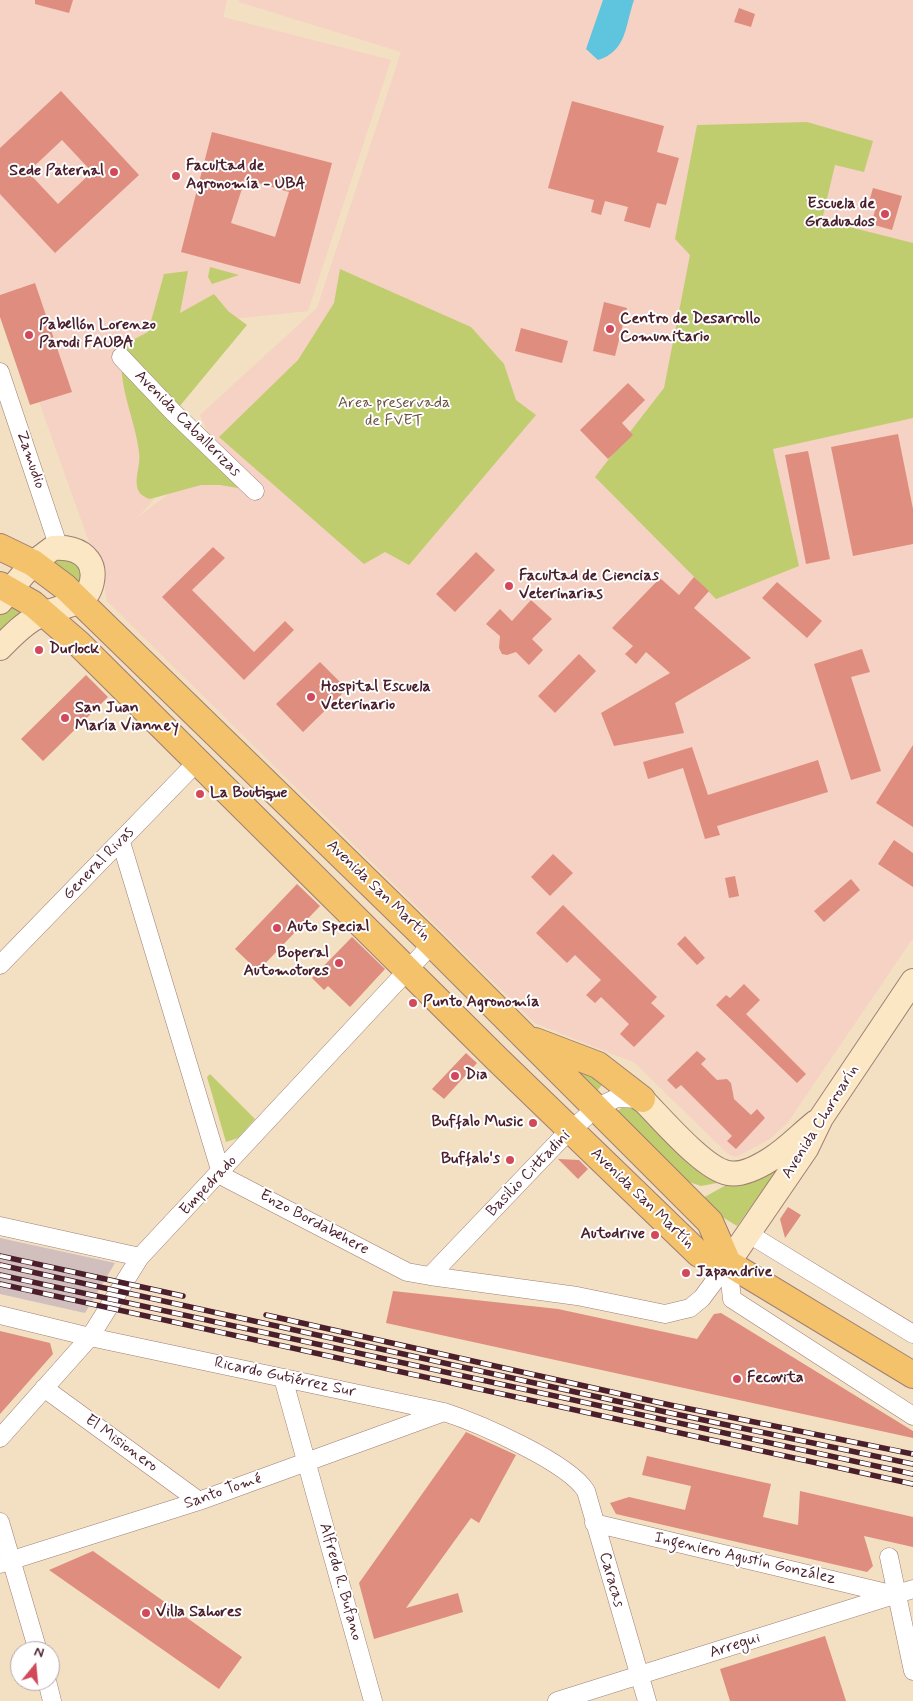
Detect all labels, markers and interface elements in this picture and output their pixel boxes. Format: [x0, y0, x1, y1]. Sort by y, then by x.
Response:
place label: Facultad de Agronomía - UBA [186, 157, 305, 195]
place label: Sede Paternal [9, 162, 104, 182]
marker: Sede Paternal [108, 166, 120, 178]
marker: Facultad de Agronomía - UBA [170, 170, 182, 182]
place label: Escuela de Graduados [805, 195, 875, 233]
marker: Escuela de Graduados [879, 208, 891, 220]
place label: Centro de Desarrollo Comunitario [620, 310, 760, 348]
place label: Pabellón Lorenzo Parodi FAUBA [39, 316, 156, 354]
marker: Centro de Desarrollo Comunitario [604, 323, 616, 335]
marker: Pabellón Lorenzo Parodi FAUBA [23, 329, 35, 341]
street label: Avenida Caballerizas [130, 367, 244, 481]
park label: Area preservada de FVET [338, 394, 450, 432]
street label: Zamudio [11, 429, 49, 491]
place label: Facultad de Ciencias Veterinarias [519, 567, 659, 605]
marker: Facultad de Ciencias Veterinarias [503, 580, 515, 592]
place label: Durlock [49, 640, 99, 660]
marker: Durlock [33, 644, 45, 656]
place label: Hospital Escuela Veterinario [321, 678, 431, 716]
marker: Hospital Escuela Veterinario [305, 691, 317, 703]
place label: San Juan María Vianney [75, 699, 179, 737]
marker: San Juan María Vianney [59, 712, 71, 724]
place label: La Boutique [210, 784, 287, 804]
marker: La Boutique [194, 788, 206, 800]
street label: General Rivas [59, 823, 139, 905]
street label: Avenida San Martín [322, 836, 434, 946]
place label: Auto Special [287, 918, 369, 938]
marker: Auto Special [271, 922, 283, 934]
place label: Boperal Automotores [244, 944, 329, 982]
marker: Boperal Automotores [333, 957, 345, 969]
place label: Punto Agronomía [423, 993, 539, 1013]
marker: Punto Agronomía [407, 997, 419, 1009]
street label: Avenida Chorroarín [778, 1062, 864, 1182]
place label: Dia [465, 1066, 487, 1086]
marker: Dia [449, 1070, 461, 1082]
place label: Buffalo Music [431, 1113, 523, 1133]
marker: Buffalo Music [527, 1117, 539, 1129]
street label: Basilio Cittadini [483, 1127, 575, 1221]
street label: Avenida San Martín [586, 1144, 698, 1254]
place label: Buffalo's [441, 1150, 500, 1170]
street label: Empedrado [176, 1152, 242, 1220]
marker: Buffalo's [504, 1154, 516, 1166]
street label: Enzo Bordabehere [256, 1186, 372, 1260]
place label: Autodrive [580, 1225, 645, 1245]
marker: Autodrive [649, 1229, 661, 1241]
place label: Japandrive [696, 1263, 772, 1283]
marker: Japandrive [680, 1267, 692, 1279]
street label: Ricardo Gutiérrez Sur [213, 1354, 357, 1402]
place label: Fecovita [747, 1369, 804, 1389]
marker: Fecovita [731, 1373, 743, 1385]
street label: El Misionero [81, 1411, 161, 1477]
street label: Santo Tomé [182, 1470, 264, 1514]
street label: Alfredo R. Bufano [314, 1521, 366, 1643]
street label: Ingeniero Agustín González [652, 1529, 838, 1589]
street label: Caracas [594, 1550, 628, 1610]
place label: Villa Sahores [156, 1603, 242, 1623]
marker: Villa Sahores [140, 1607, 152, 1619]
street label: Arregui [707, 1629, 763, 1663]
north arrow [10, 1641, 60, 1691]
text: N [32, 1643, 46, 1663]

